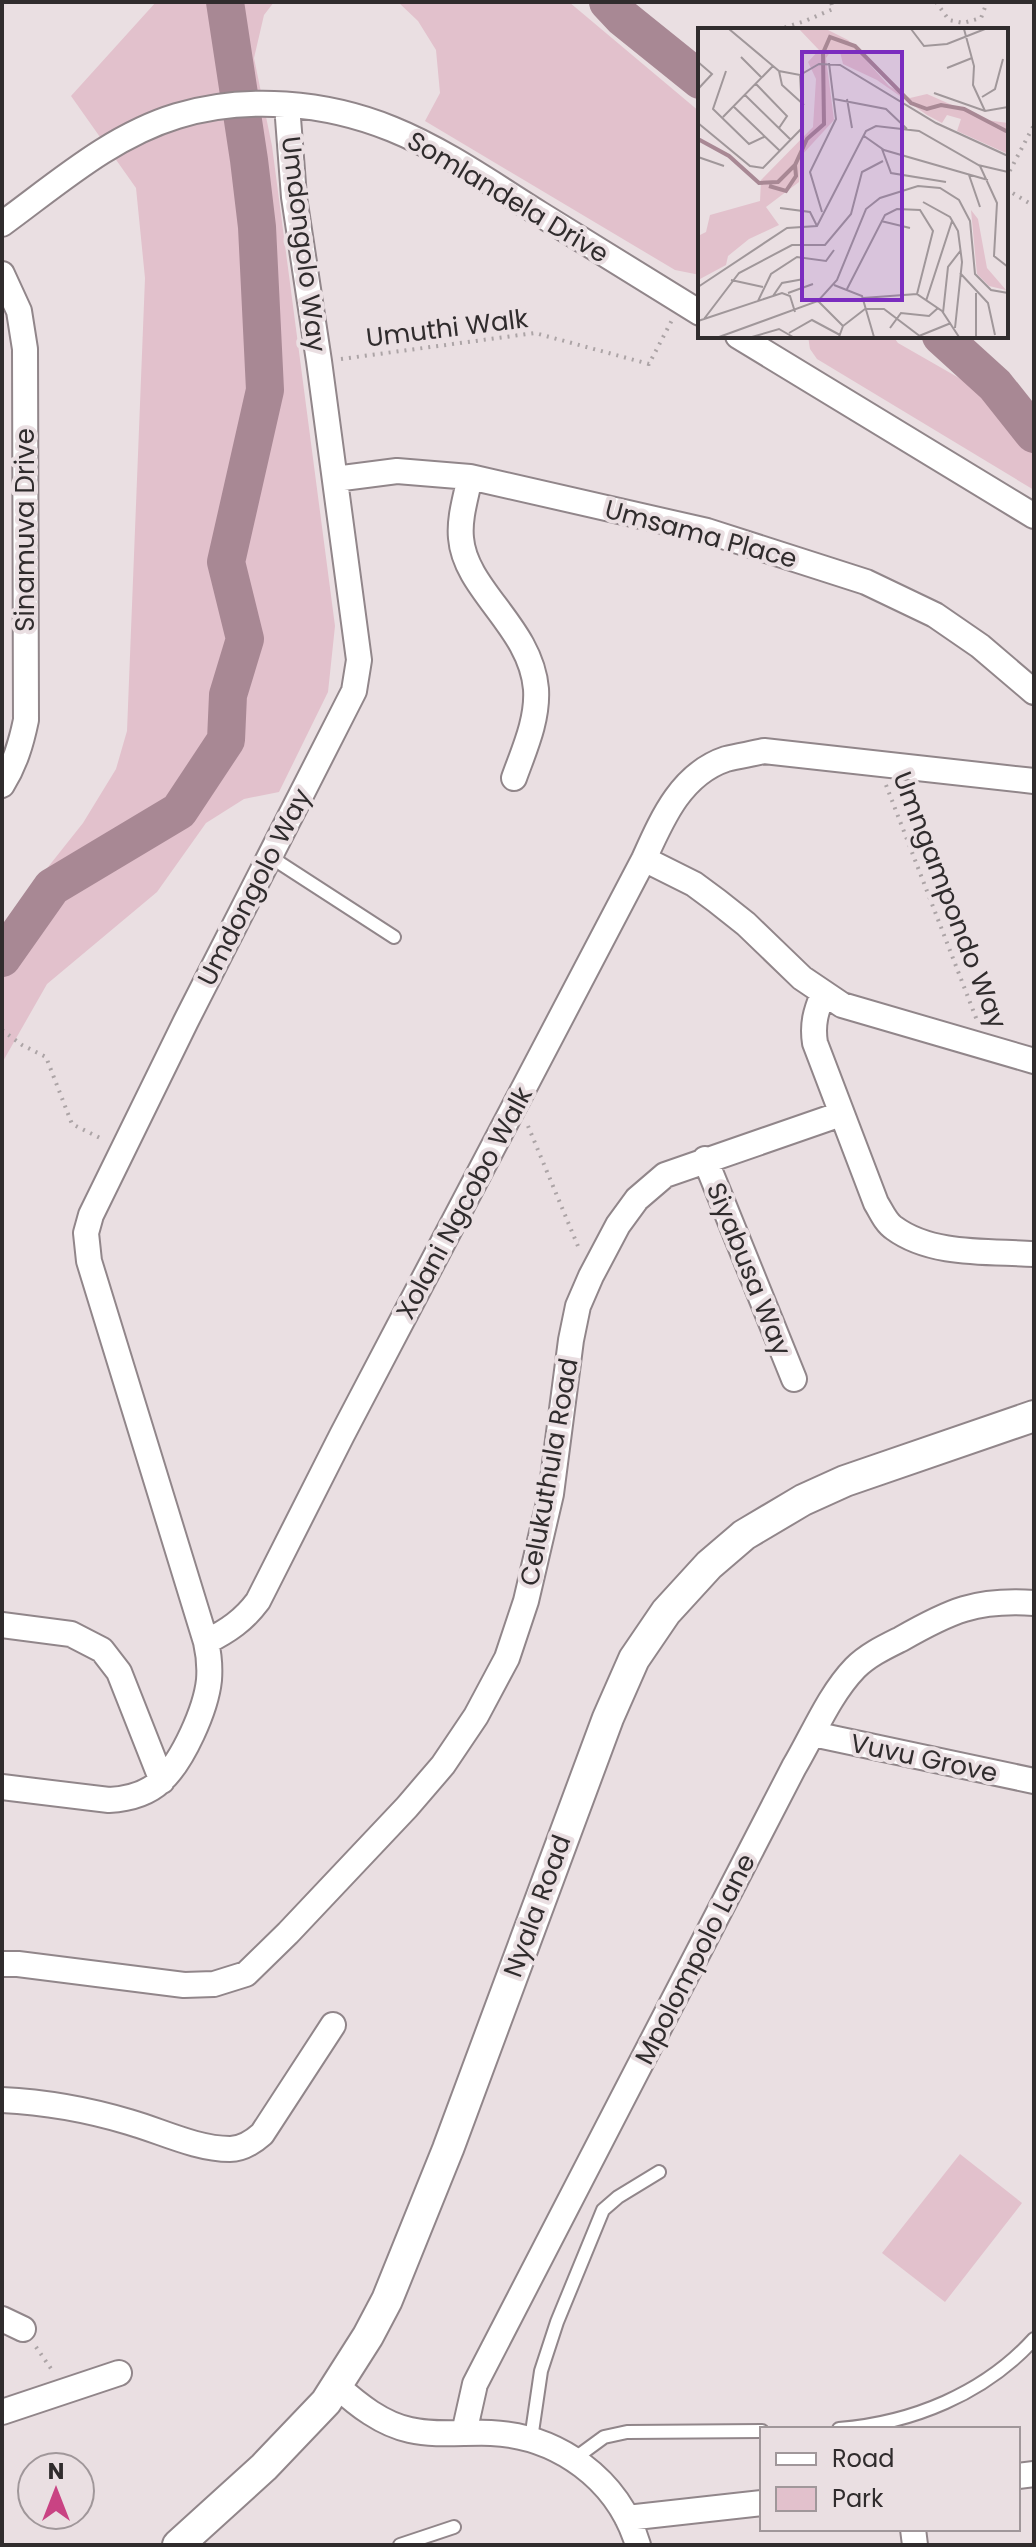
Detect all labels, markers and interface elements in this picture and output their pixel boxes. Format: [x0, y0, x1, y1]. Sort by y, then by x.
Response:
inset map [698, 28, 1008, 338]
street label: Somlandela Drive [401, 123, 615, 271]
street label: Umdongolo Way [273, 134, 335, 354]
street label: Umuthi Walk [364, 300, 531, 356]
street label: Sinamuva Drive [7, 428, 43, 632]
street label: Umsama Place [601, 491, 801, 577]
street label: Umngampondo Way [884, 766, 1016, 1034]
street label: Umdongolo Way [189, 782, 319, 992]
street label: Xolani Ngcobo Walk [387, 1080, 541, 1326]
street label: Siyabusa Way [698, 1177, 800, 1361]
street label: Celukuthula Road [511, 1355, 587, 1589]
street label: Vuvu Grove [847, 1725, 1001, 1791]
street label: Nyala Road [495, 1830, 579, 1982]
street label: Mpolompolo Lane [626, 1847, 764, 2071]
legend [760, 2427, 1020, 2531]
text: Road [832, 2442, 894, 2475]
north arrow [16, 2451, 96, 2531]
text: N [48, 2456, 64, 2487]
text: Park [832, 2482, 884, 2515]

